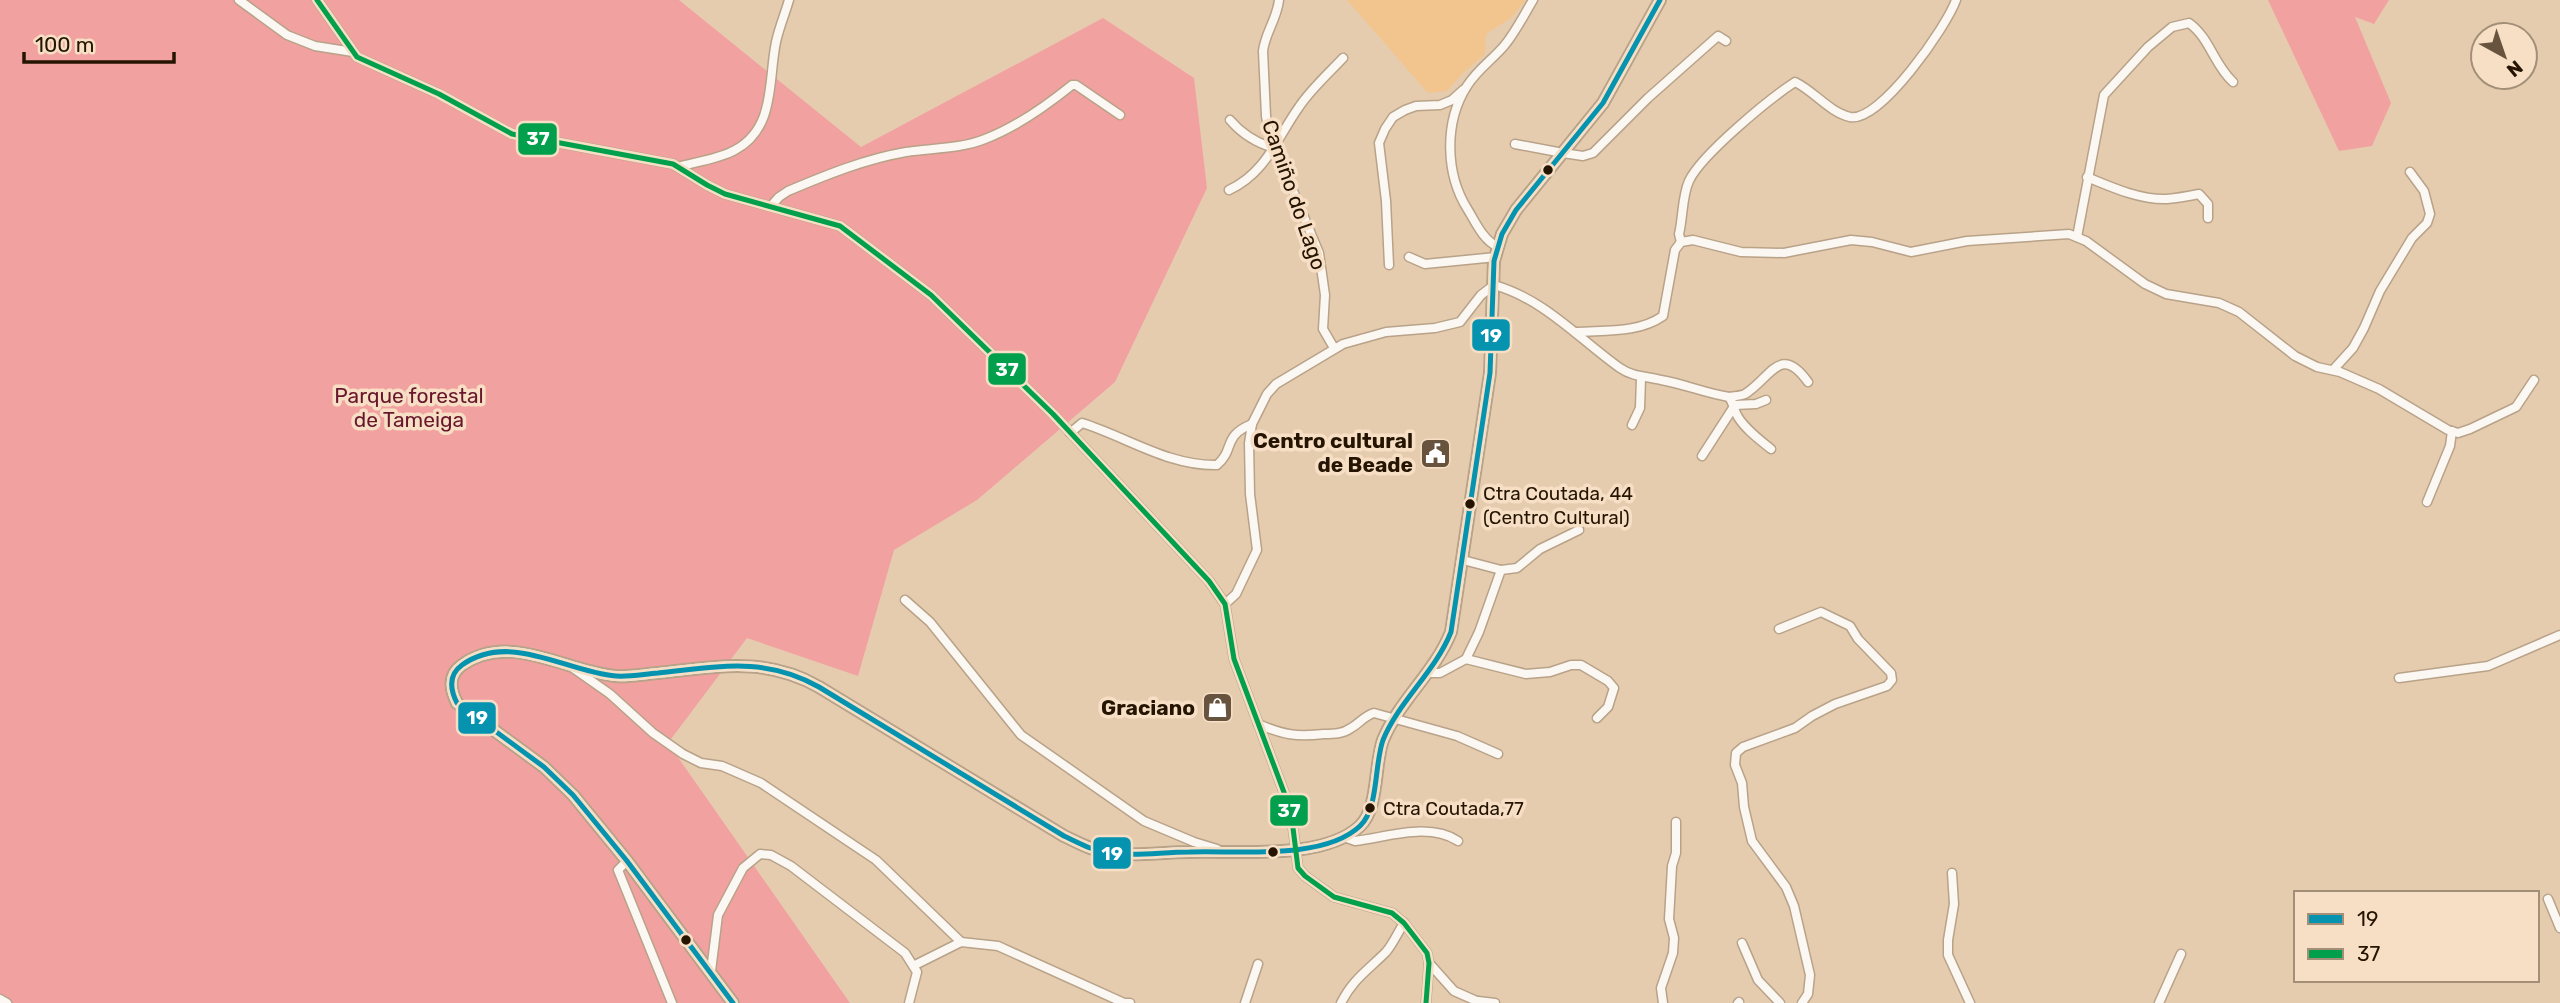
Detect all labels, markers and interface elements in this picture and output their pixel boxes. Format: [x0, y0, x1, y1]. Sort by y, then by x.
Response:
scale bar [24, 21, 175, 65]
north arrow [2469, 21, 2539, 91]
text: 100 m [35, 32, 94, 57]
text: N [2502, 55, 2527, 82]
street label: Camiño do Lago [1257, 117, 1332, 273]
line badge: 37 [517, 122, 558, 156]
text: 37 [526, 127, 550, 150]
unlabelled marker [1541, 163, 1555, 177]
line badge: 19 [1471, 318, 1511, 352]
text: 19 [1480, 324, 1502, 347]
line badge: 37 [987, 352, 1027, 386]
text: 37 [995, 358, 1019, 381]
park label: Parque forestal de Tameiga [334, 383, 484, 432]
place label: Centro cultural de Beade [1253, 428, 1413, 477]
public building icon: Centro cultural de Beade [1419, 436, 1453, 470]
place label: Ctra Coutada, 44 (Centro Cultural) [1483, 482, 1633, 529]
marker: Ctra Coutada, 44 (Centro Cultural) [1463, 497, 1477, 511]
shop icon: Graciano [1201, 691, 1235, 725]
place label: Graciano [1101, 695, 1195, 720]
line badge: 19 [457, 701, 497, 735]
text: 19 [466, 706, 488, 729]
line badge: 37 [1269, 794, 1309, 827]
place label: Ctra Coutada,77 [1383, 797, 1524, 820]
text: 37 [1277, 799, 1301, 822]
marker: Ctra Coutada,77 [1363, 801, 1377, 815]
line badge: 19 [1092, 836, 1132, 870]
text: 19 [1101, 842, 1123, 865]
unlabelled marker [1266, 845, 1280, 859]
legend [2294, 891, 2539, 982]
text: 19 [2357, 906, 2378, 931]
unlabelled marker [679, 933, 693, 947]
text: 37 [2357, 941, 2381, 966]

